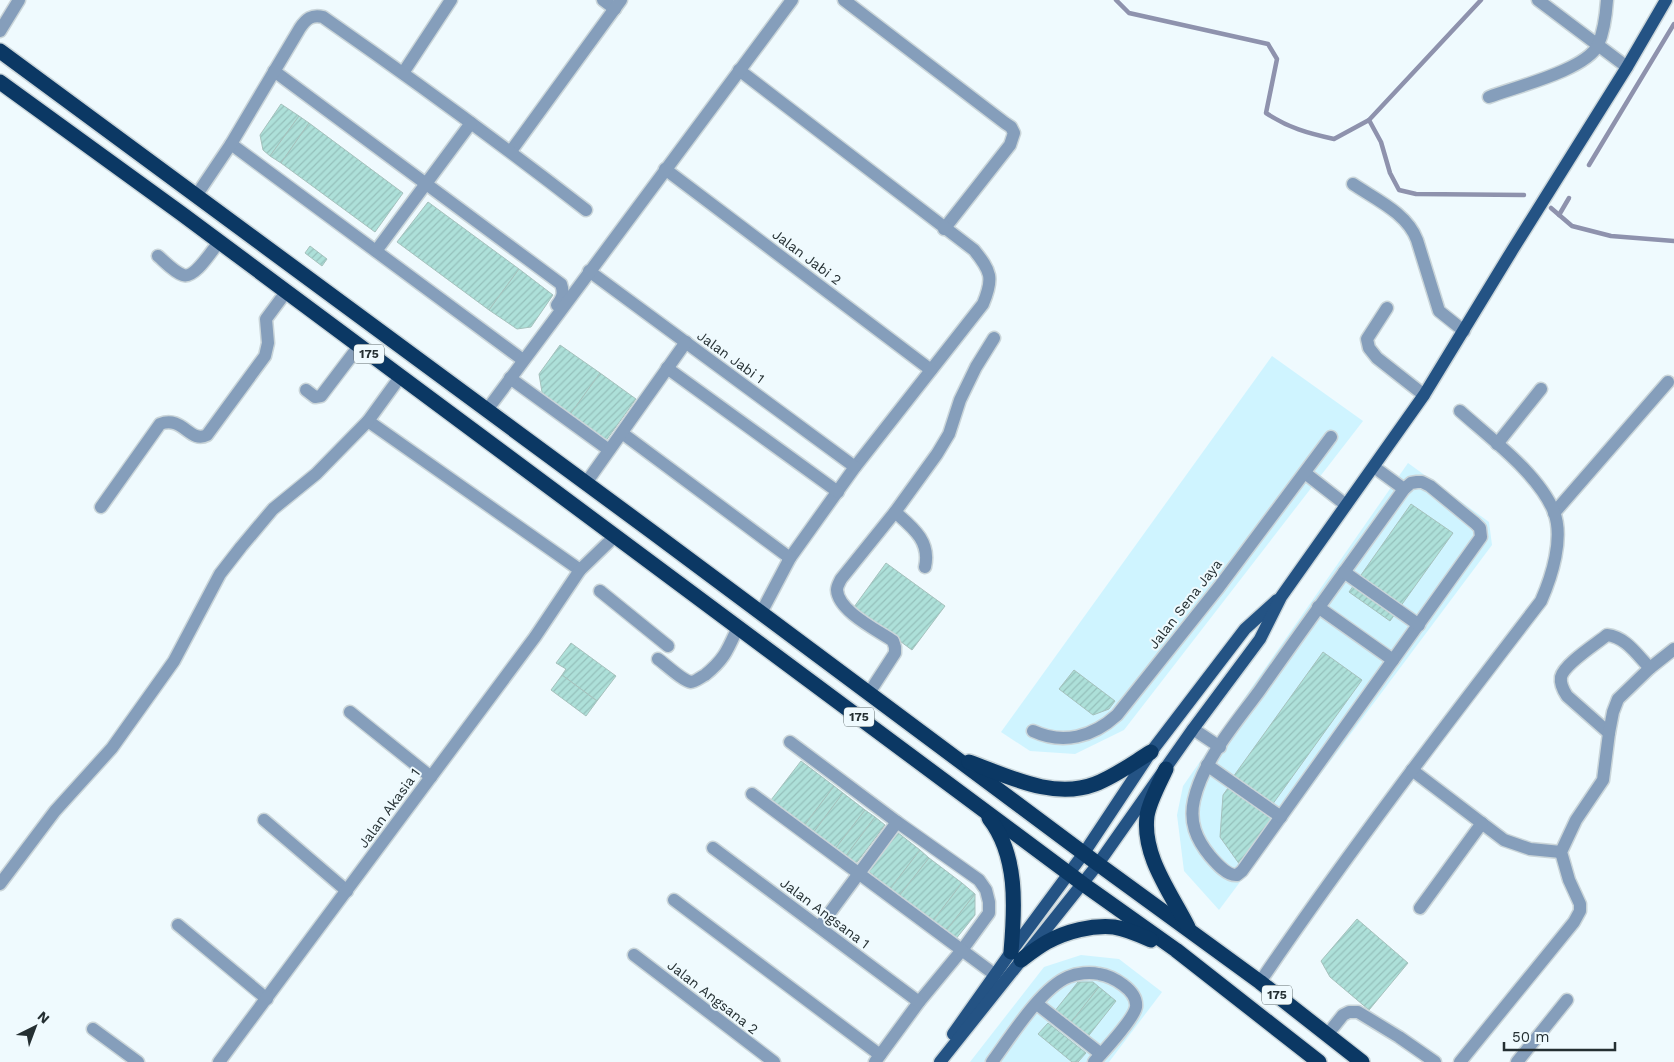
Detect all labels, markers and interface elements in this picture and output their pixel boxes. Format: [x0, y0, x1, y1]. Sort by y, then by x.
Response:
street label: Jalan Jabi 2 [769, 226, 845, 288]
street label: Jalan Jabi 1 [694, 327, 768, 387]
road number: 175 [354, 344, 384, 364]
street label: Jalan Sena Jaya [1145, 556, 1225, 652]
road number: 175 [844, 708, 874, 726]
street label: Jalan Akasia 1 [355, 765, 423, 851]
street label: Jalan Angsana 1 [777, 874, 873, 952]
street label: Jalan Angsana 2 [665, 957, 761, 1037]
road number: 175 [1262, 986, 1292, 1004]
north arrow [10, 1002, 60, 1052]
text: N [34, 1008, 53, 1027]
scale bar [1504, 1020, 1615, 1052]
text: 50 m [1512, 1028, 1549, 1046]

